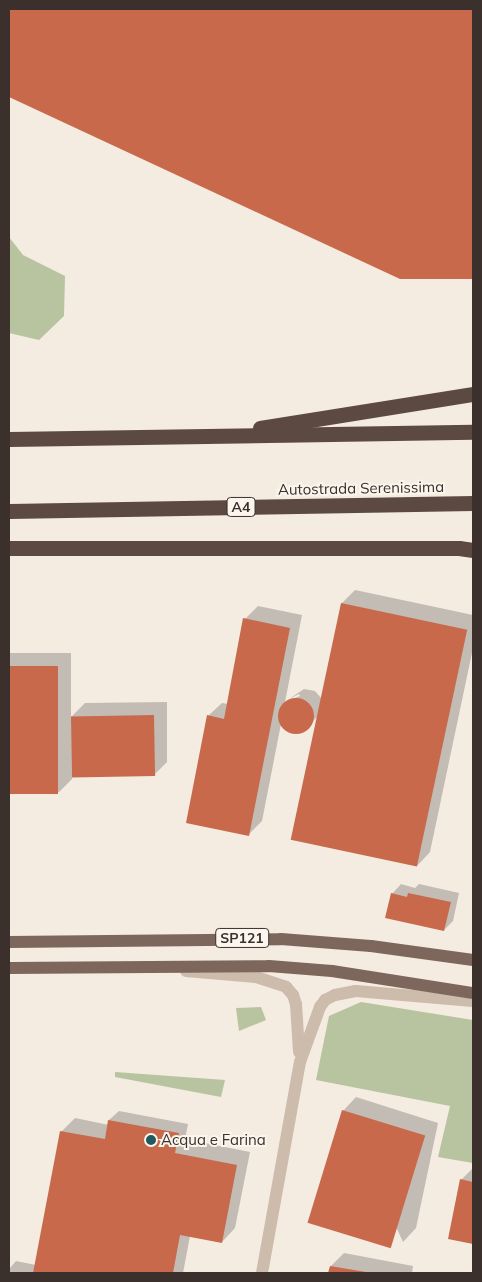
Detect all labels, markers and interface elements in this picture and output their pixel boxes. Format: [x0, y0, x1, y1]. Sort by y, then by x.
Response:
street label: Autostrada Serenissima [278, 478, 444, 498]
road number: A4 [226, 496, 256, 518]
road number: SP121 [214, 926, 270, 950]
place label: Acqua e Farina [161, 1131, 266, 1149]
marker: Acqua e Farina [145, 1134, 157, 1146]

